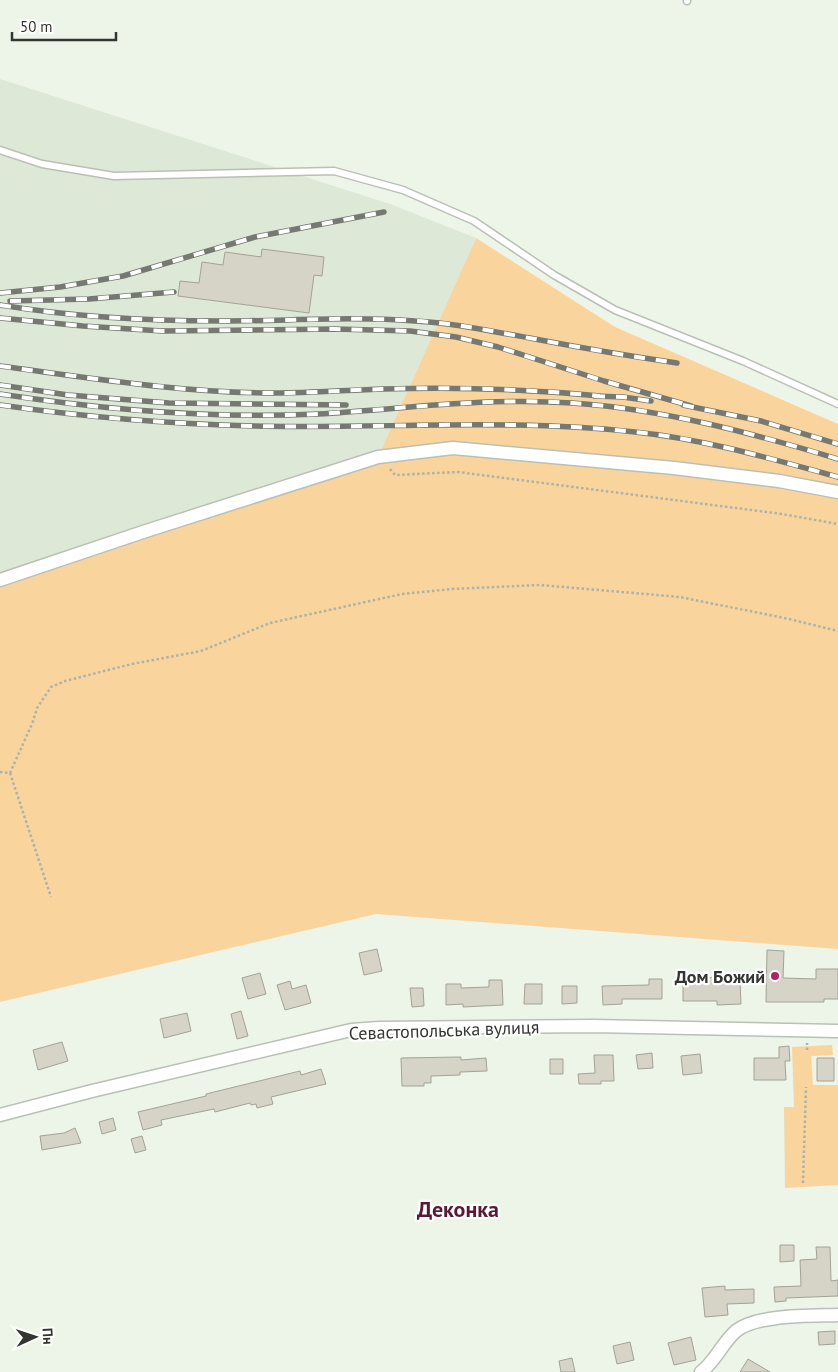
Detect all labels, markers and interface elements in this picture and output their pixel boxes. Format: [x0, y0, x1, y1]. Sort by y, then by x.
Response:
scale bar [12, 10, 116, 42]
text: 50 m [20, 17, 53, 36]
place label: Дом Божий [675, 965, 765, 988]
marker: Дом Божий [769, 970, 781, 982]
street label: Севастопольська вулиця [348, 1015, 540, 1045]
district label: Деконка [417, 1195, 499, 1223]
north arrow [10, 1312, 60, 1362]
text: Пн [39, 1328, 57, 1345]

